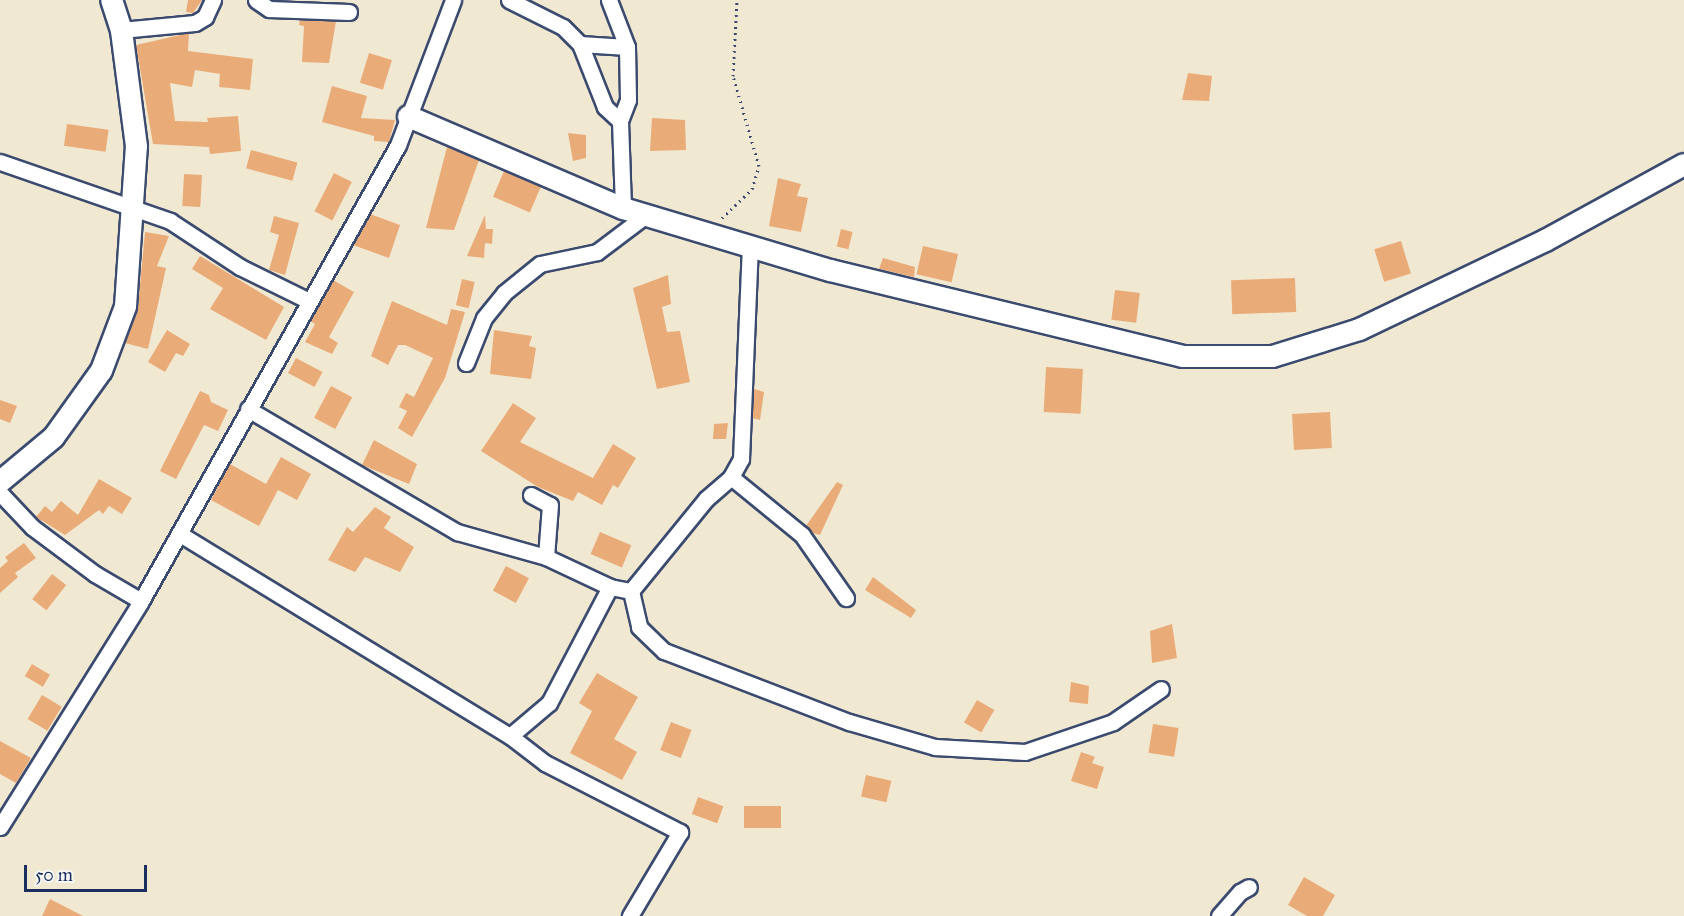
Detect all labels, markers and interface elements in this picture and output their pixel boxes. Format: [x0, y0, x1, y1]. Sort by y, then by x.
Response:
scale bar [27, 853, 150, 891]
text: 50 m [35, 864, 73, 886]

